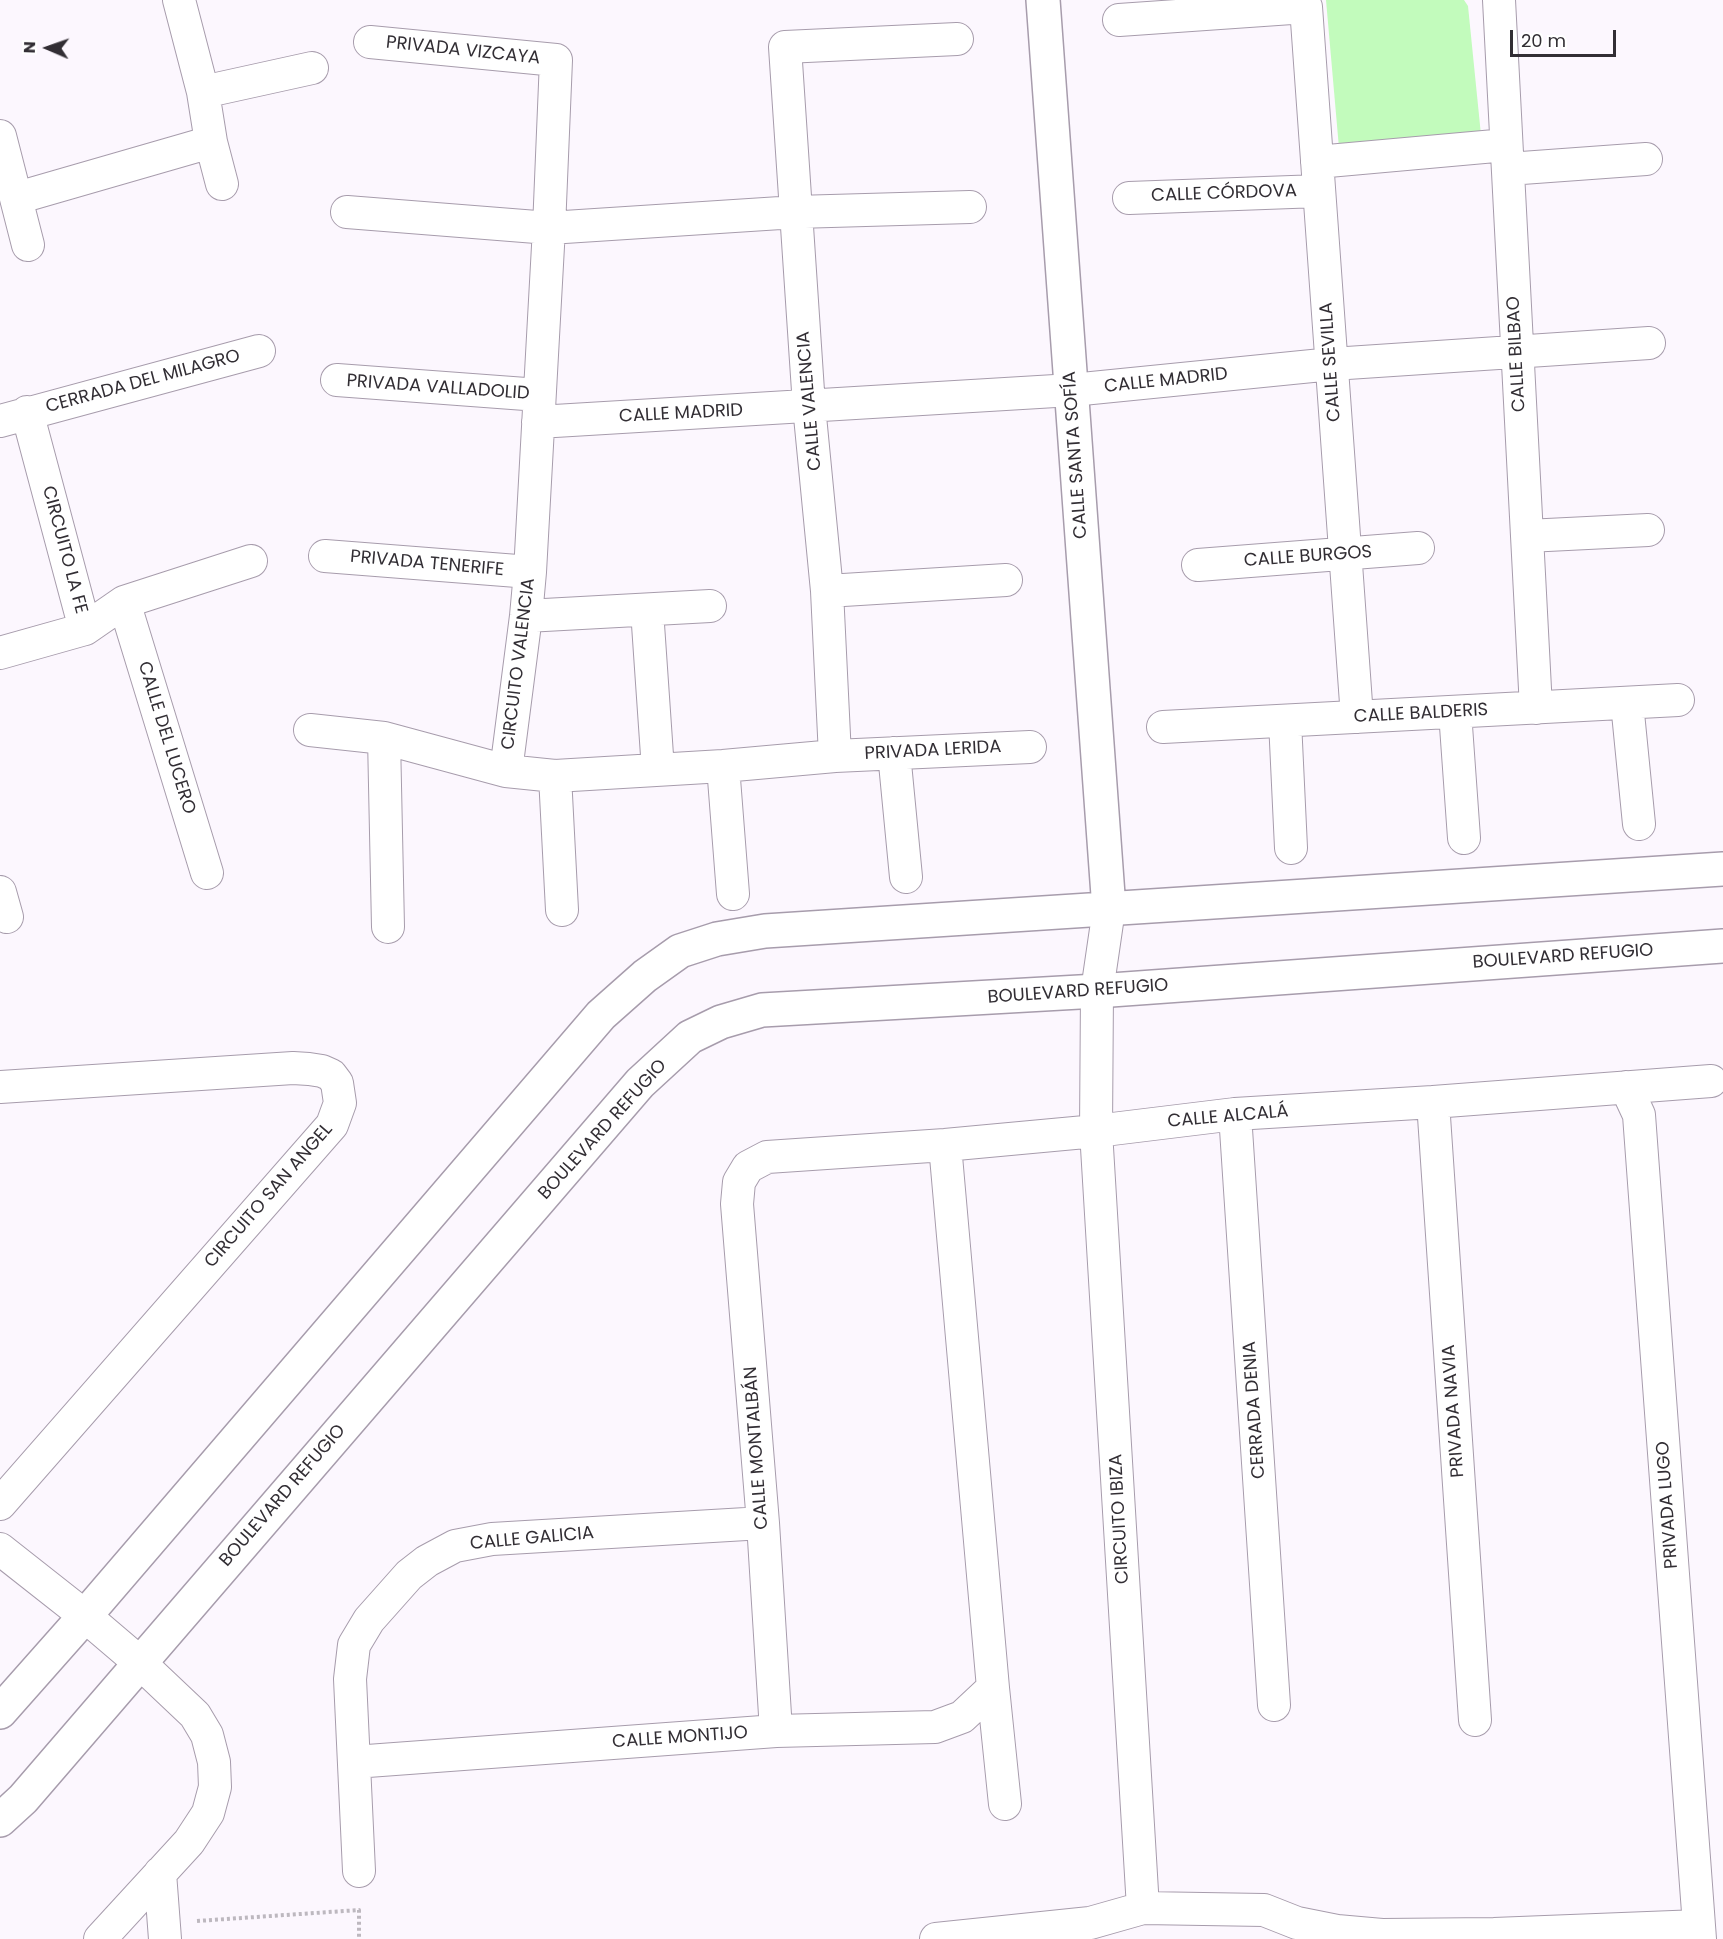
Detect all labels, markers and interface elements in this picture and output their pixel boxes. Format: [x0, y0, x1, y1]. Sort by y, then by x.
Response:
north arrow [18, 18, 78, 78]
scale bar [1513, 18, 1620, 56]
text: 20 m [1521, 28, 1566, 53]
street label: PRIVADA VIZCAYA [385, 32, 541, 70]
text: N [18, 41, 41, 54]
street label: CALLE CÓRDOVA [1151, 181, 1297, 207]
street label: CALLE BILBAO [1503, 295, 1531, 413]
street label: CALLE SEVILLA [1316, 302, 1346, 422]
street label: CALLE VALENCIA [793, 330, 827, 472]
street label: CERRADA DEL MILAGRO [43, 346, 243, 418]
street label: CALLE MADRID [1103, 364, 1229, 398]
street label: CALLE SANTA SOFÍA [1059, 370, 1093, 540]
street label: PRIVADA VALLADOLID [346, 371, 530, 405]
street label: CALLE MADRID [618, 400, 744, 428]
street label: CIRCUITO LA FE [37, 484, 91, 616]
street label: CALLE BURGOS [1243, 542, 1373, 572]
street label: PRIVADA TENERIFE [349, 547, 505, 581]
street label: CIRCUITO VALENCIA [498, 577, 540, 751]
street label: CALLE DEL LUCERO [133, 659, 199, 817]
street label: CALLE BALDERIS [1353, 700, 1489, 728]
street label: PRIVADA LERIDA [864, 737, 1002, 765]
street label: BOULEVARD REFUGIO [1472, 940, 1654, 974]
street label: BOULEVARD REFUGIO [987, 975, 1169, 1009]
street label: BOULEVARD REFUGIO [534, 1055, 672, 1205]
street label: CALLE ALCALÁ [1167, 1101, 1289, 1133]
street label: CIRCUITO SAN ANGEL [200, 1119, 338, 1273]
street label: CERRADA DENIA [1239, 1340, 1271, 1480]
street label: PRIVADA NAVIA [1439, 1344, 1469, 1478]
street label: CALLE MONTALBÁN [741, 1366, 773, 1530]
street label: BOULEVARD REFUGIO [215, 1421, 351, 1571]
street label: PRIVADA LUGO [1653, 1440, 1683, 1570]
street label: CIRCUITO IBIZA [1106, 1453, 1134, 1585]
street label: CALLE GALICIA [469, 1523, 595, 1555]
street label: CALLE MONTIJO [612, 1722, 748, 1754]

